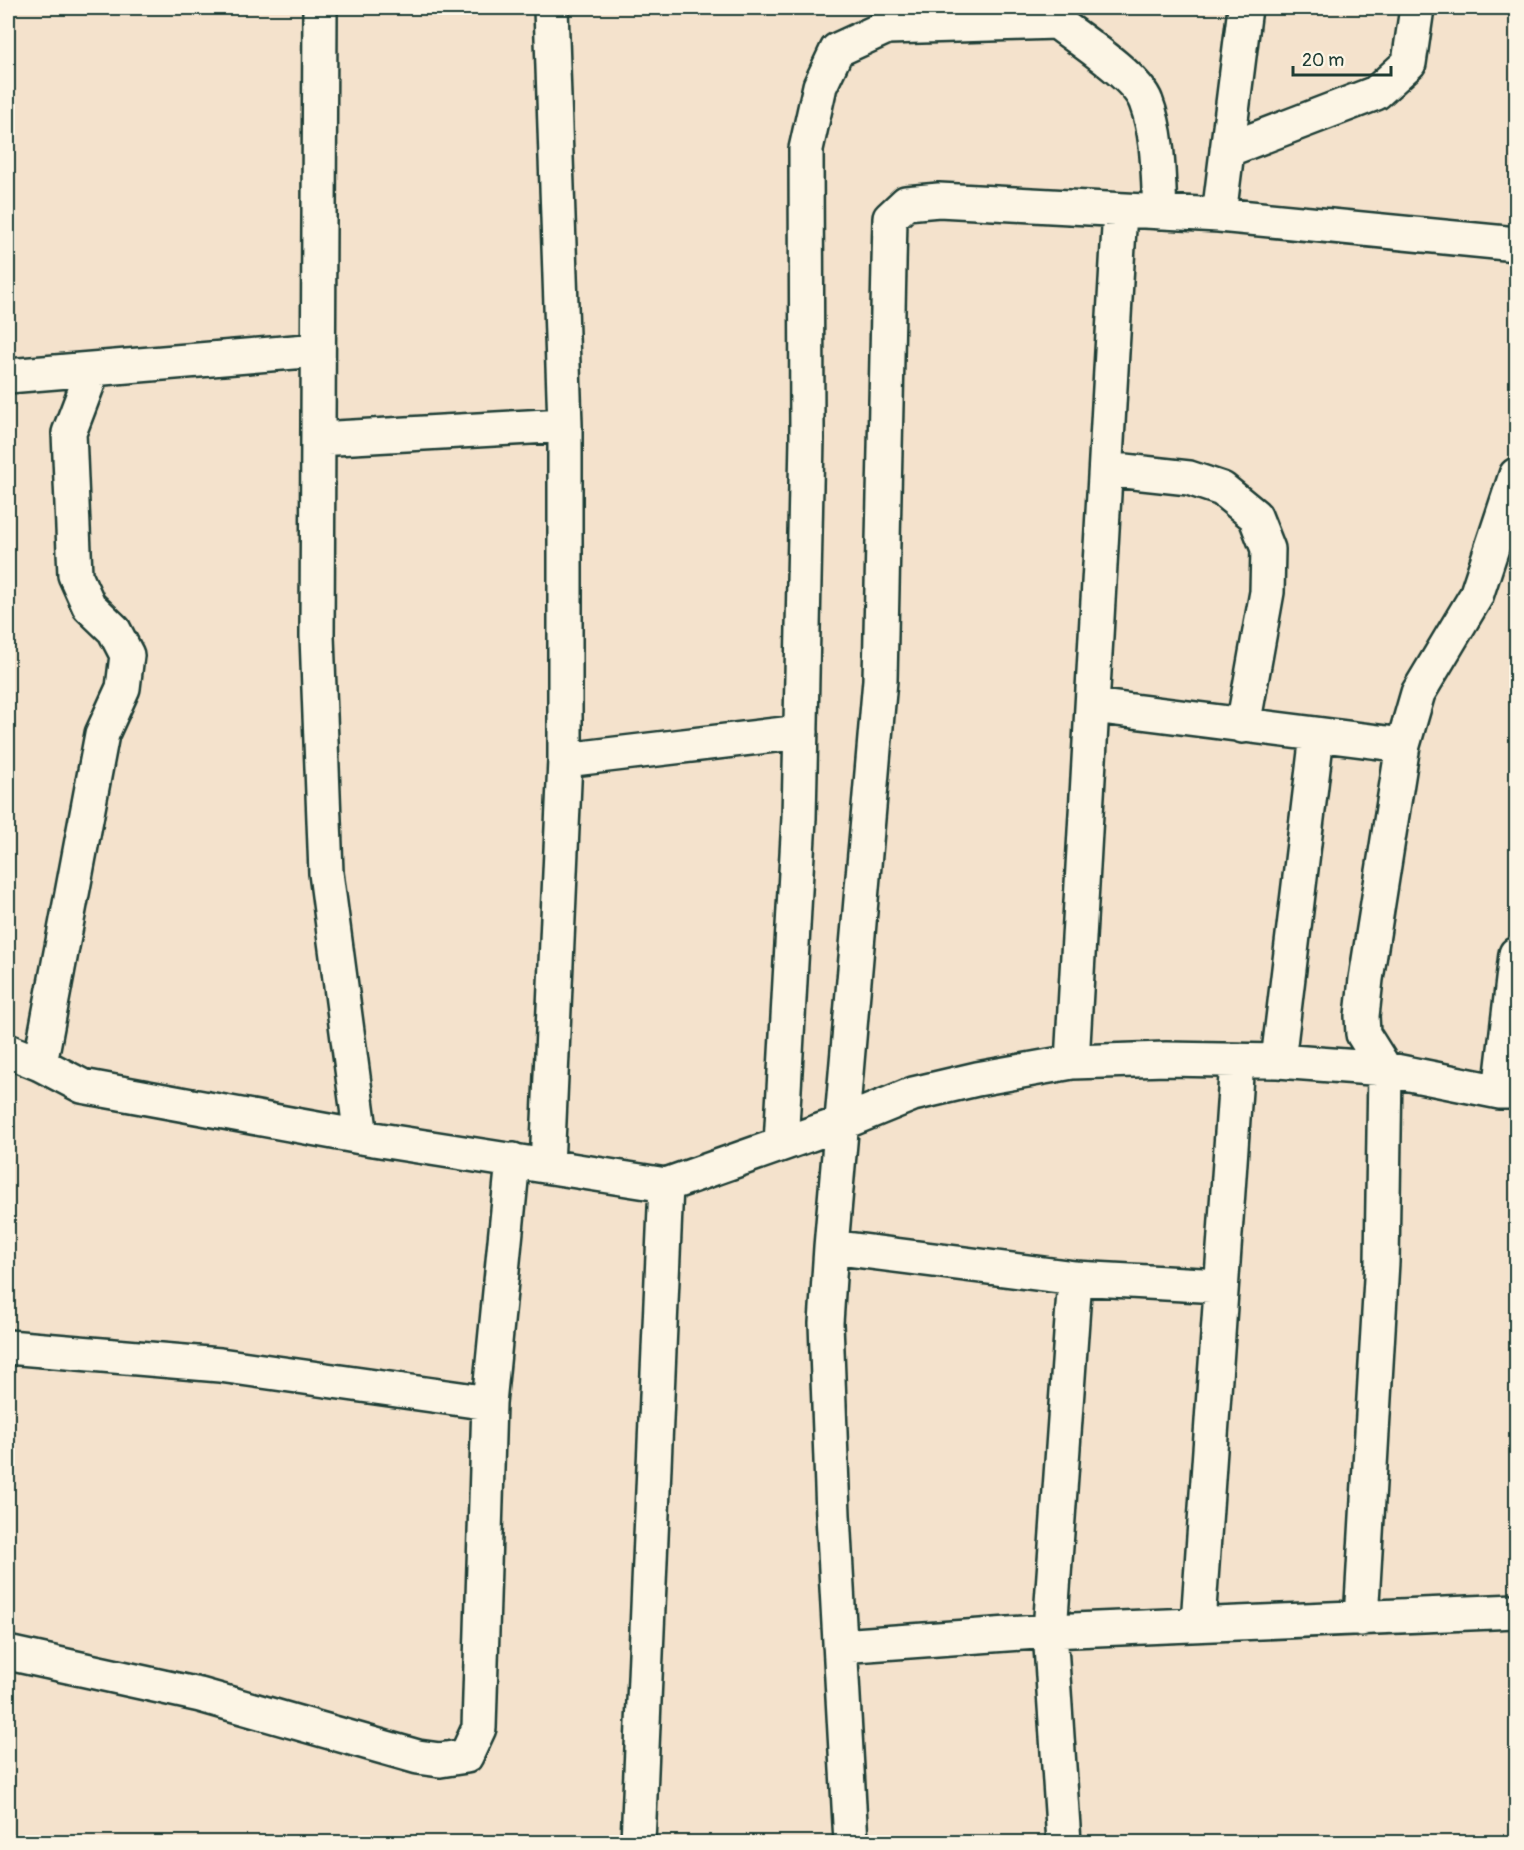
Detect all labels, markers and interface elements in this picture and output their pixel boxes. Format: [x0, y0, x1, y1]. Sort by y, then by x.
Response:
scale bar [1293, 39, 1390, 77]
text: 20 m [1302, 49, 1344, 72]

